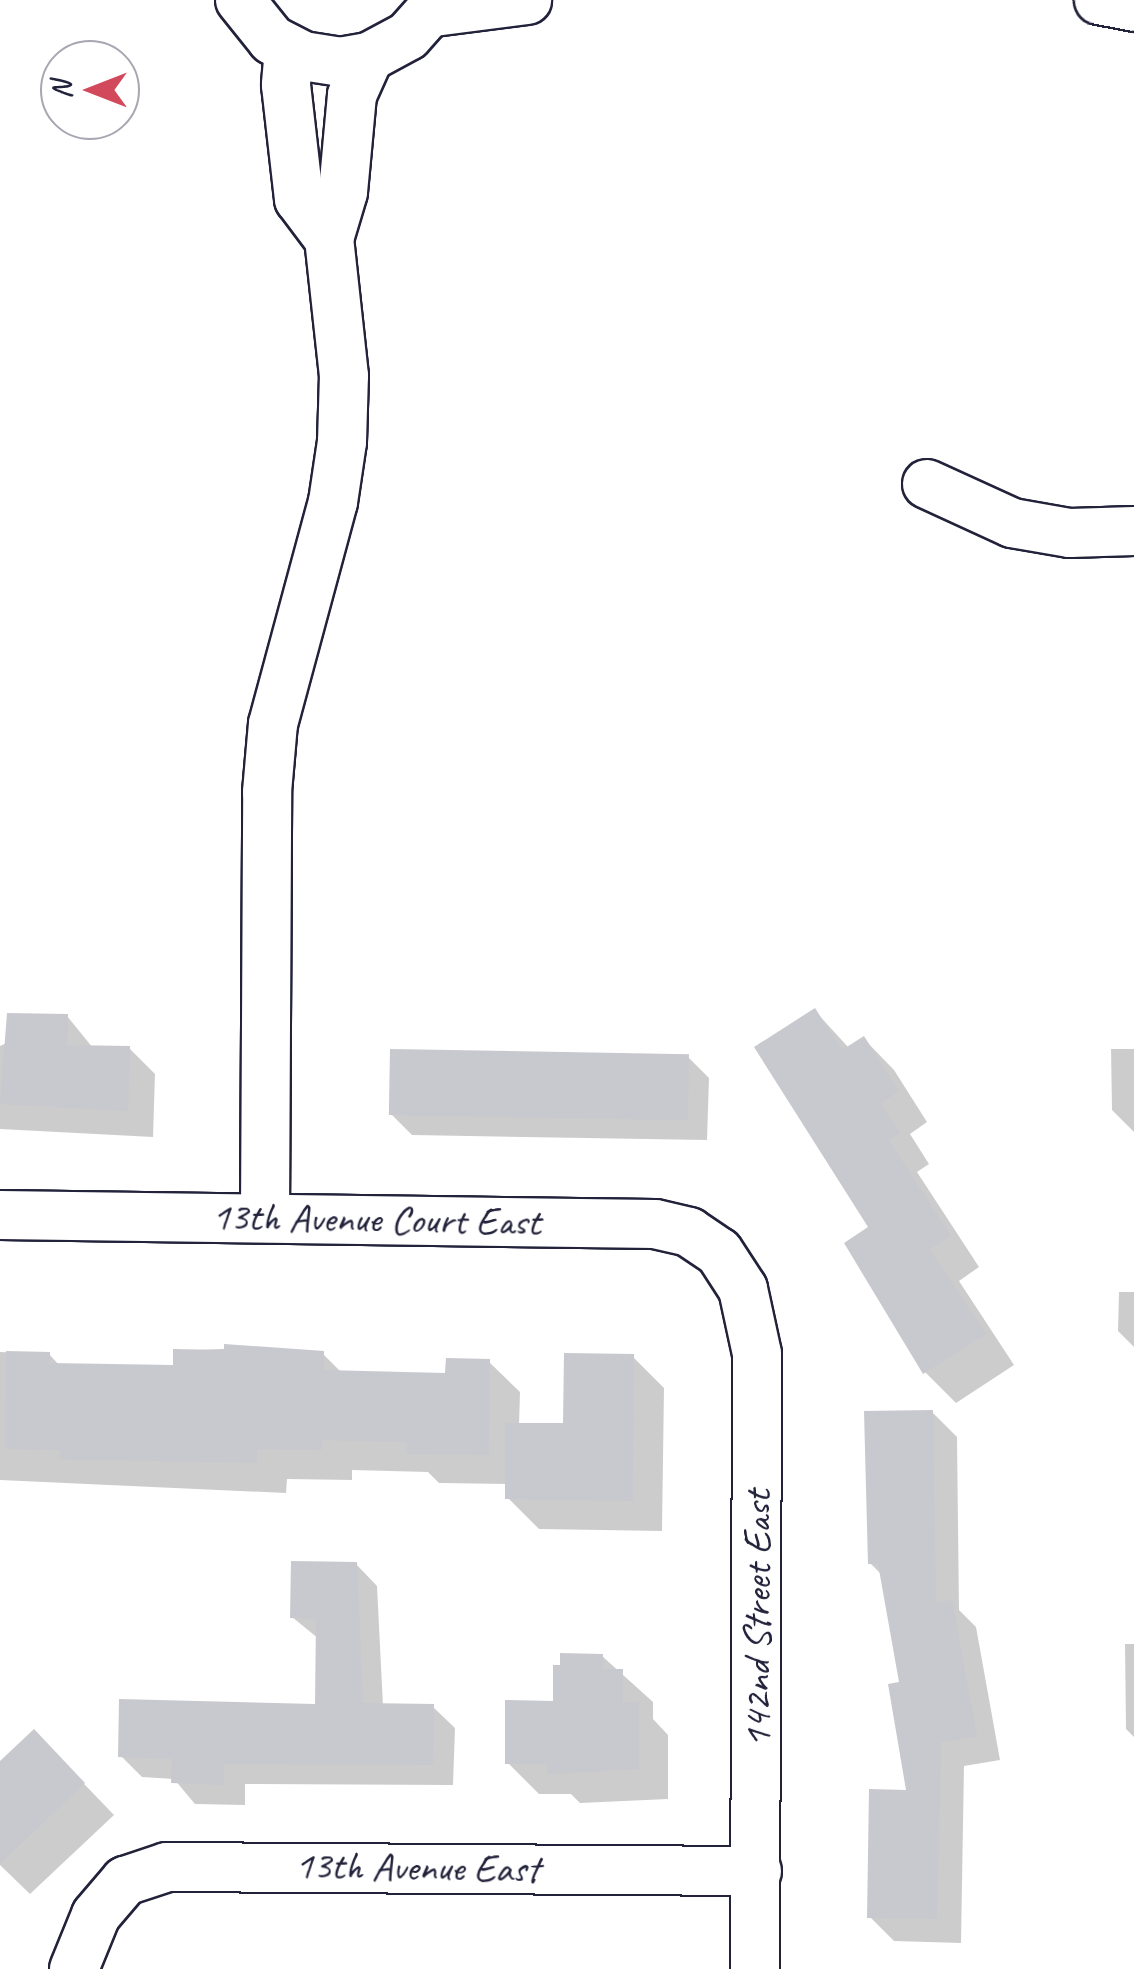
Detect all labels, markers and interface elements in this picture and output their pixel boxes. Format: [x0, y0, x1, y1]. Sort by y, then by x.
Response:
north arrow [40, 40, 140, 140]
text: N [44, 81, 79, 99]
street label: 13th Avenue Court East [211, 1192, 541, 1246]
street label: 142nd Street East [733, 1489, 781, 1749]
street label: 13th Avenue East [294, 1841, 540, 1893]

